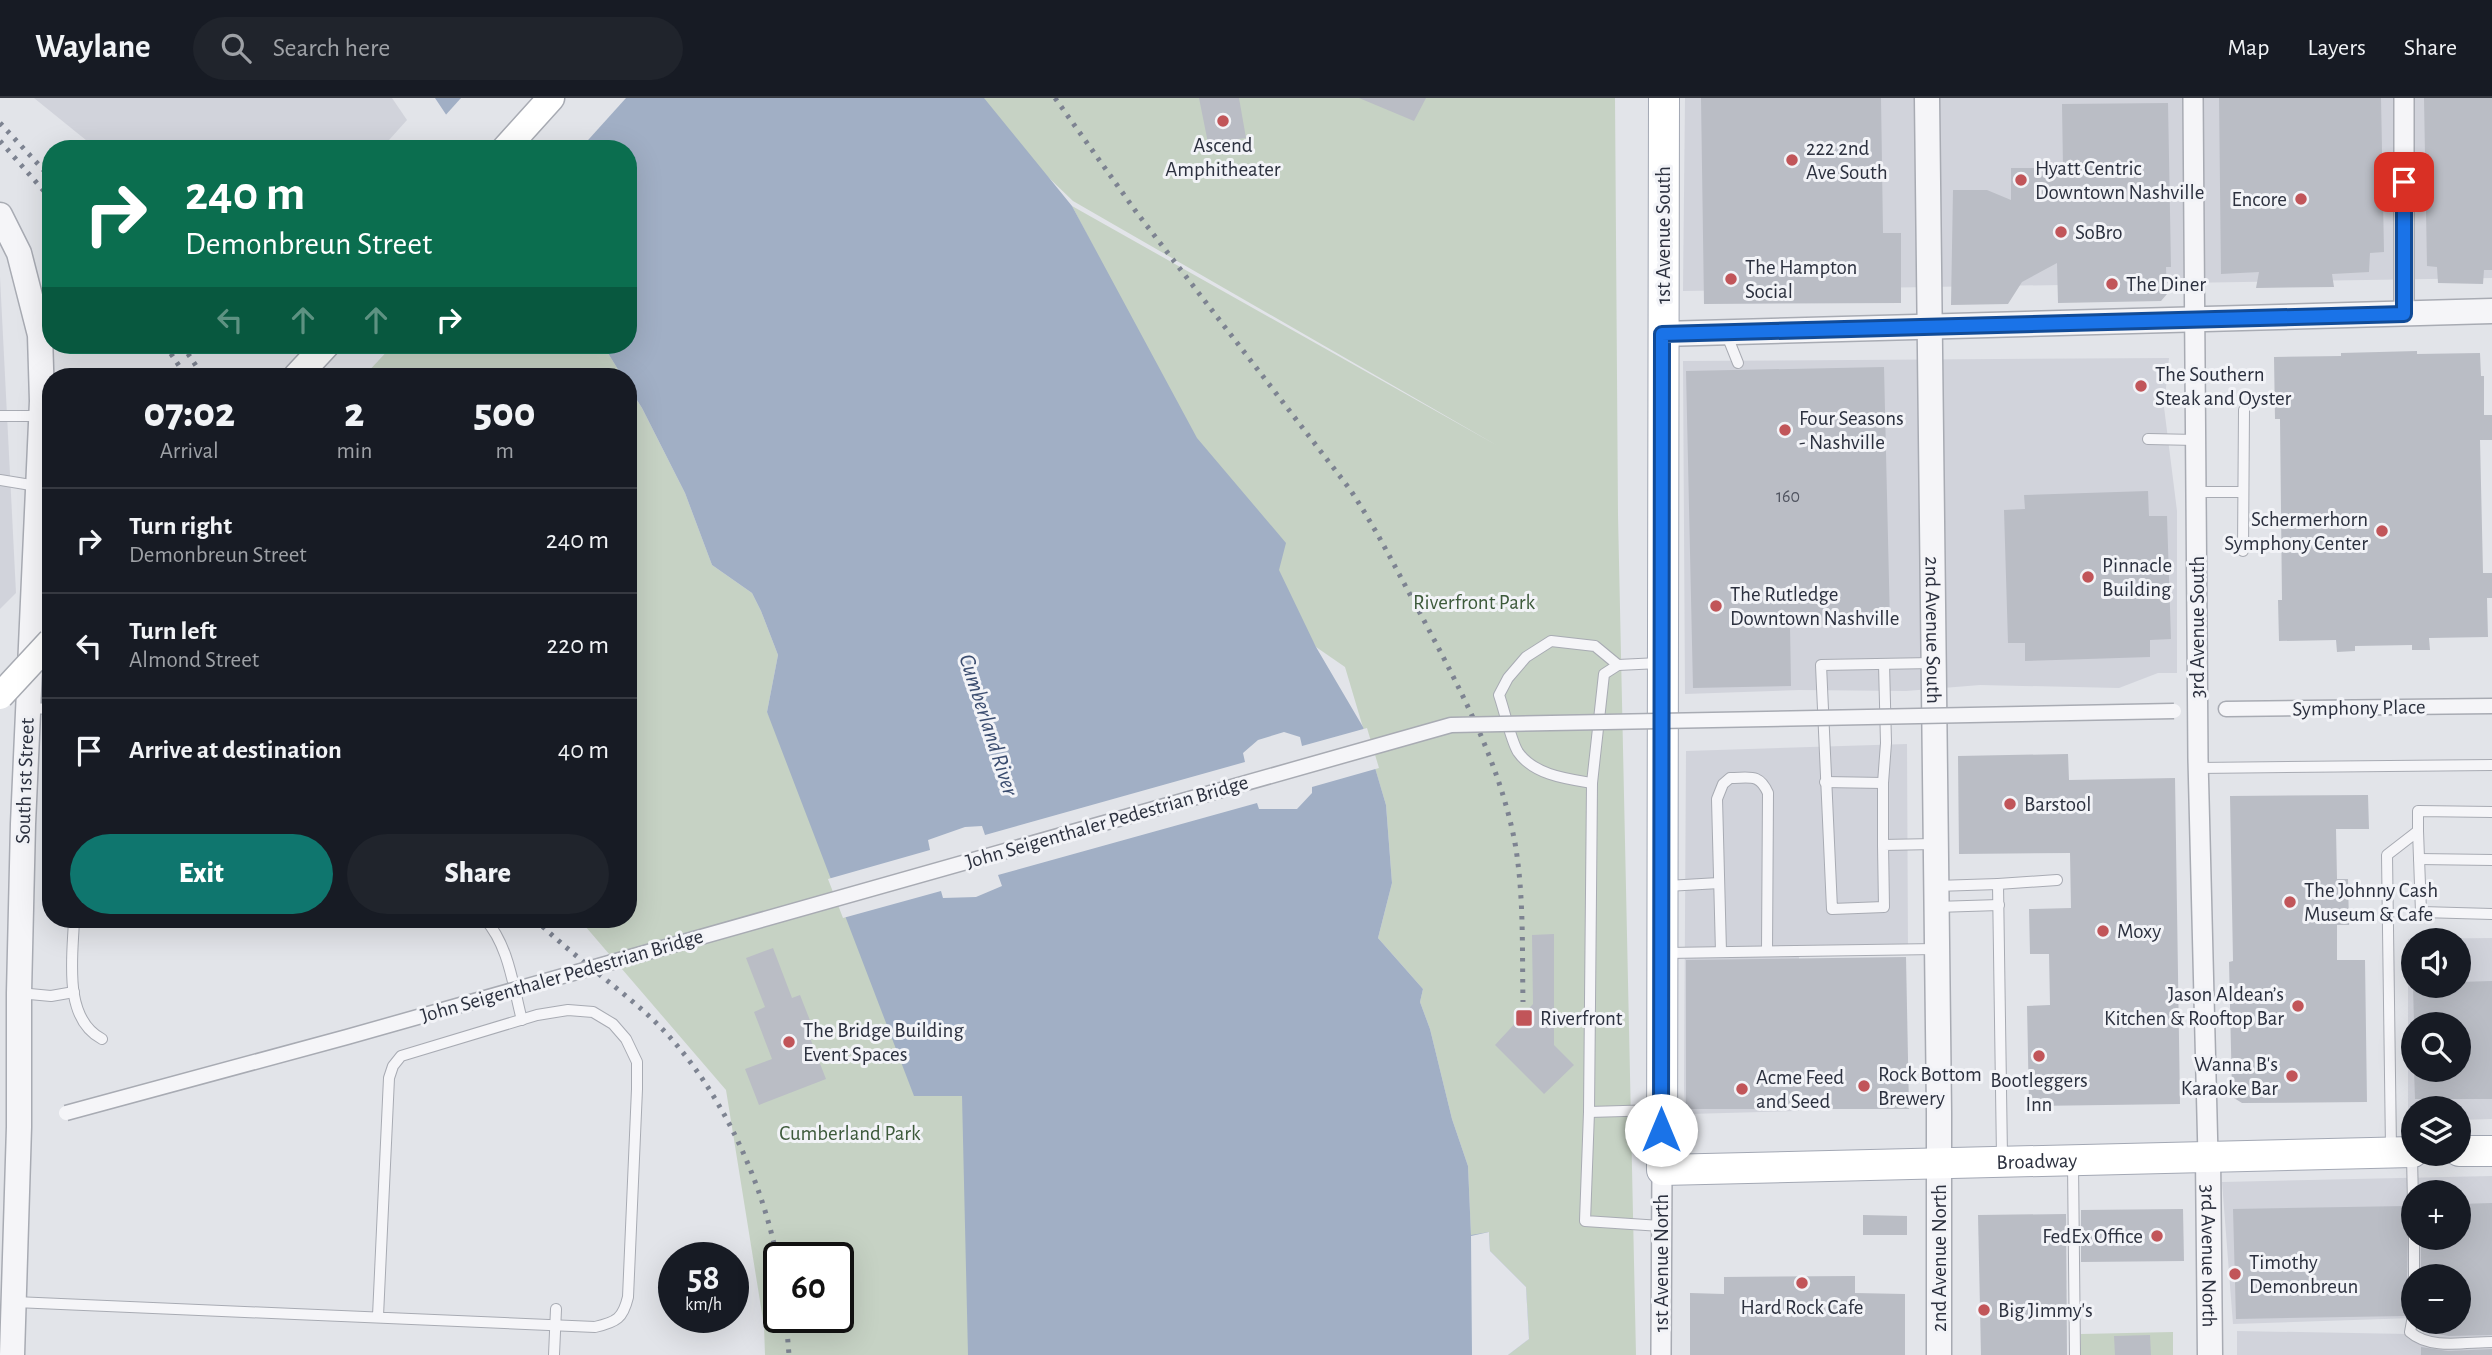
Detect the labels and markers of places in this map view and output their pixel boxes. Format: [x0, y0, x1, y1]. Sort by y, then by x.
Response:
marker: Ascend Amphitheater [1215, 113, 1231, 129]
place label: Ascend Amphitheater [1165, 135, 1281, 180]
place label: 222 2nd Ave South [1806, 138, 1888, 183]
marker: 222 2nd Ave South [1784, 152, 1800, 168]
pin [2374, 152, 2434, 212]
place label: Hyatt Centric Downtown Nashville [2035, 158, 2204, 203]
marker: Hyatt Centric Downtown Nashville [2013, 172, 2029, 188]
place label: Encore [2232, 189, 2287, 210]
marker: Encore [2293, 191, 2309, 207]
place label: SoBro [2075, 222, 2123, 243]
marker: SoBro [2053, 224, 2069, 240]
place label: The Hampton Social [1745, 257, 1857, 302]
marker: The Hampton Social [1723, 271, 1739, 287]
place label: The Diner [2126, 274, 2206, 295]
marker: The Diner [2104, 276, 2120, 292]
place label: The Southern Steak and Oyster [2155, 364, 2292, 409]
marker: The Southern Steak and Oyster [2133, 378, 2149, 394]
place label: Four Seasons - Nashville [1799, 408, 1904, 453]
marker: Four Seasons - Nashville [1777, 422, 1793, 438]
place label: Schermerhorn Symphony Center [2224, 509, 2368, 554]
marker: Schermerhorn Symphony Center [2374, 523, 2390, 539]
place label: Pinnacle Building [2102, 555, 2172, 600]
marker: Pinnacle Building [2080, 569, 2096, 585]
place label: The Rutledge Downtown Nashville [1730, 584, 1899, 629]
marker: The Rutledge Downtown Nashville [1708, 598, 1724, 614]
place label: Barstool [2024, 794, 2092, 815]
marker: Barstool [2002, 796, 2018, 812]
place label: The Johnny Cash Museum & Cafe [2304, 880, 2438, 925]
marker: The Johnny Cash Museum & Cafe [2282, 894, 2298, 910]
place label: Moxy [2117, 921, 2161, 942]
marker: Moxy [2095, 923, 2111, 939]
place label: Jason Aldean’s Kitchen & Rooftop Bar [2104, 984, 2284, 1029]
marker: Jason Aldean’s Kitchen & Rooftop Bar [2290, 998, 2306, 1014]
marker: Riverfront [1514, 1008, 1534, 1028]
place label: Riverfront [1540, 1008, 1623, 1029]
place label: The Bridge Building Event Spaces [803, 1020, 964, 1065]
marker: The Bridge Building Event Spaces [781, 1034, 797, 1050]
marker: Bootleggers Inn [2031, 1048, 2047, 1064]
place label: Wanna B's Karaoke Bar [2181, 1054, 2278, 1099]
place label: Rock Bottom Brewery [1878, 1064, 1982, 1109]
place label: Acme Feed and Seed [1756, 1067, 1844, 1112]
marker: Wanna B's Karaoke Bar [2284, 1068, 2300, 1084]
place label: Bootleggers Inn [1990, 1070, 2088, 1115]
marker: Rock Bottom Brewery [1856, 1078, 1872, 1094]
marker: Acme Feed and Seed [1734, 1081, 1750, 1097]
place label: FedEx Office [2042, 1226, 2143, 1247]
marker: FedEx Office [2149, 1228, 2165, 1244]
place label: Timothy Demonbreun [2249, 1252, 2358, 1297]
marker: Timothy Demonbreun [2227, 1266, 2243, 1282]
marker: Hard Rock Cafe [1794, 1275, 1810, 1291]
place label: Hard Rock Cafe [1741, 1297, 1863, 1318]
place label: Big Jimmy's [1998, 1300, 2093, 1321]
marker: Big Jimmy's [1976, 1302, 1992, 1318]

